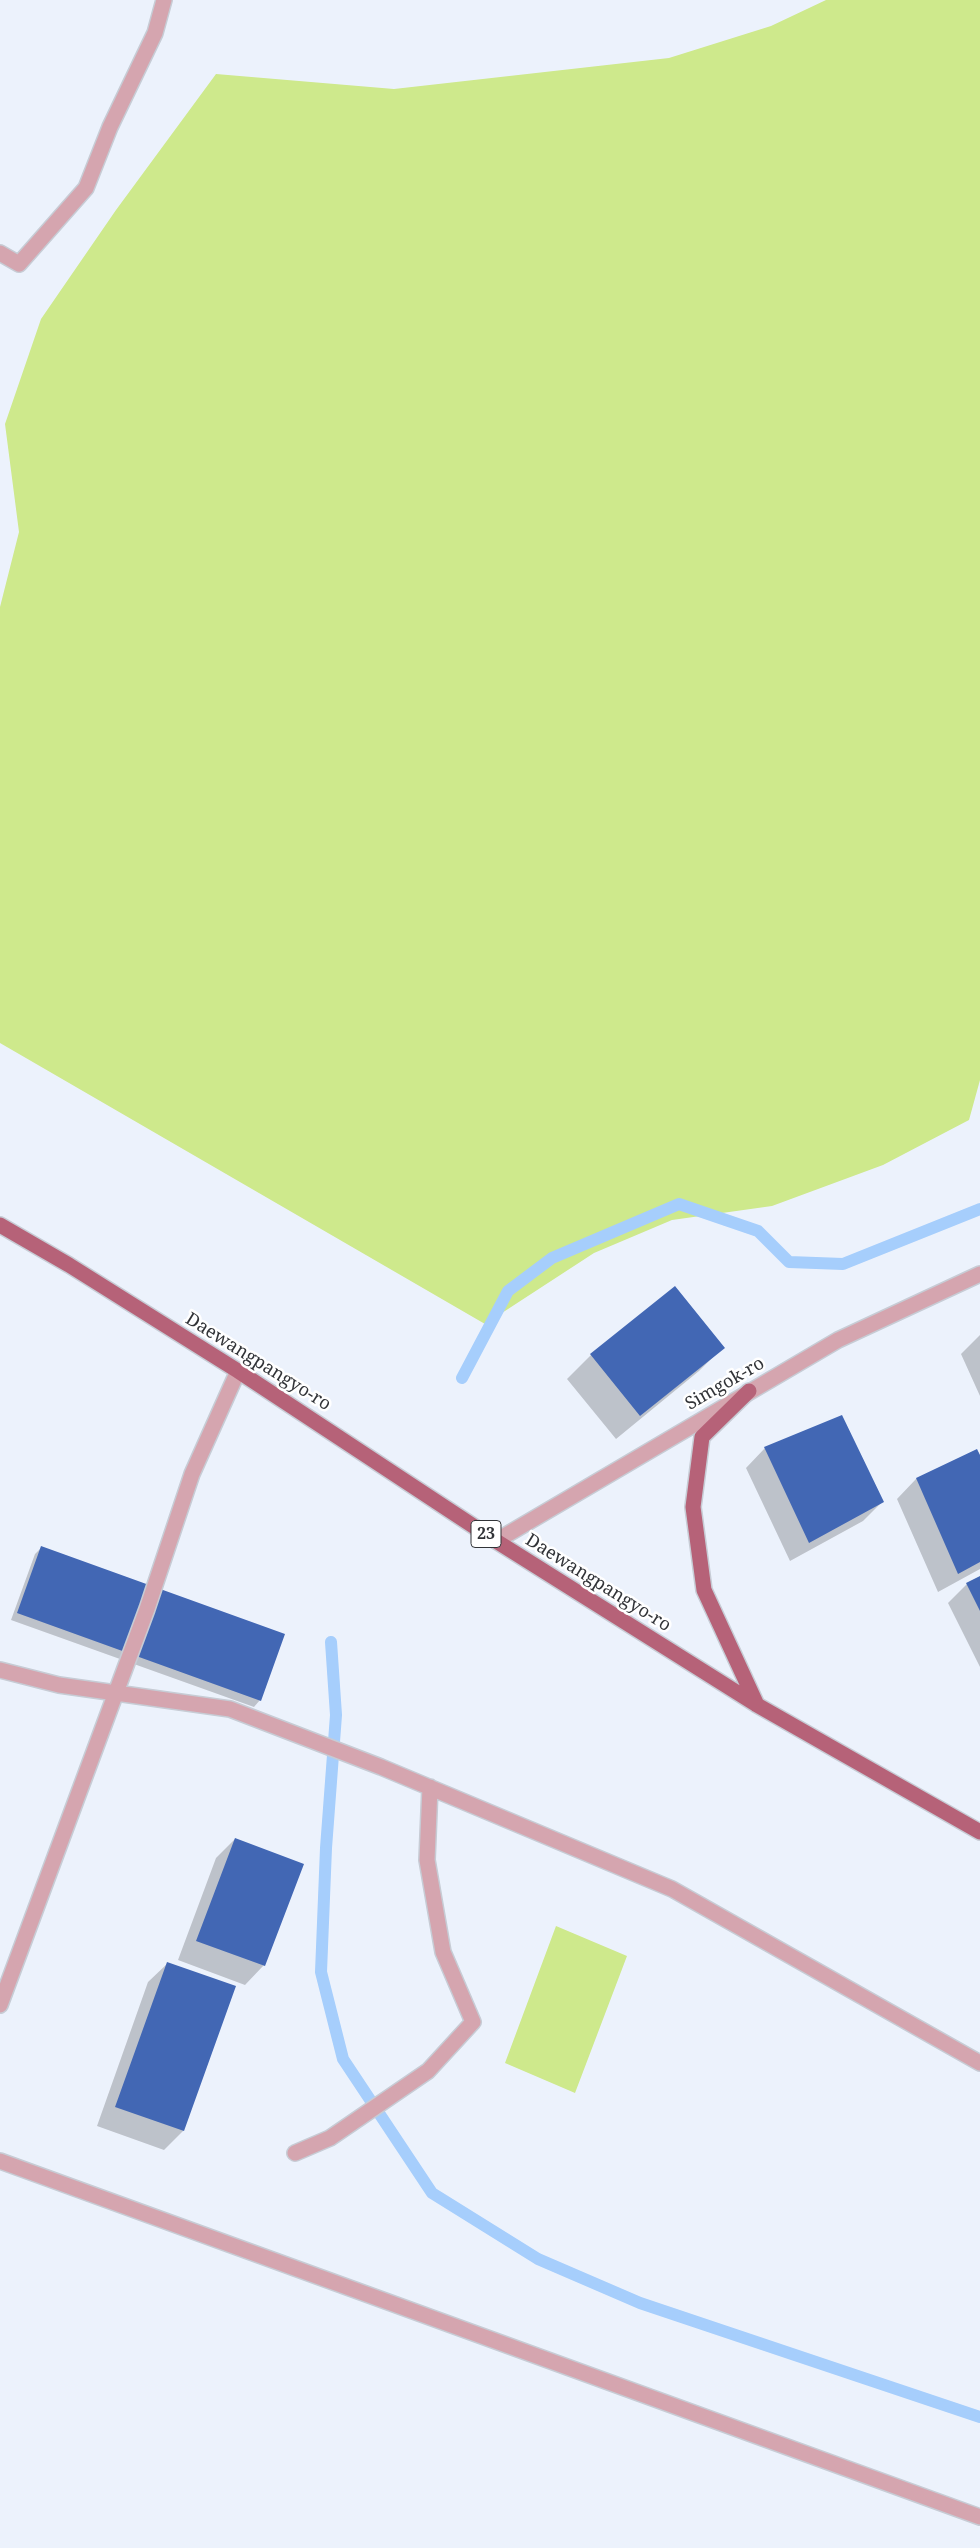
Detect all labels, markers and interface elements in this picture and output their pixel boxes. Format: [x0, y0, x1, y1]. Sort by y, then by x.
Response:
street label: Daewangpangyo-ro [181, 1309, 335, 1415]
street label: Simgok-ro [682, 1353, 768, 1415]
road number: 23 [471, 1520, 501, 1548]
street label: Daewangpangyo-ro [521, 1530, 675, 1636]

